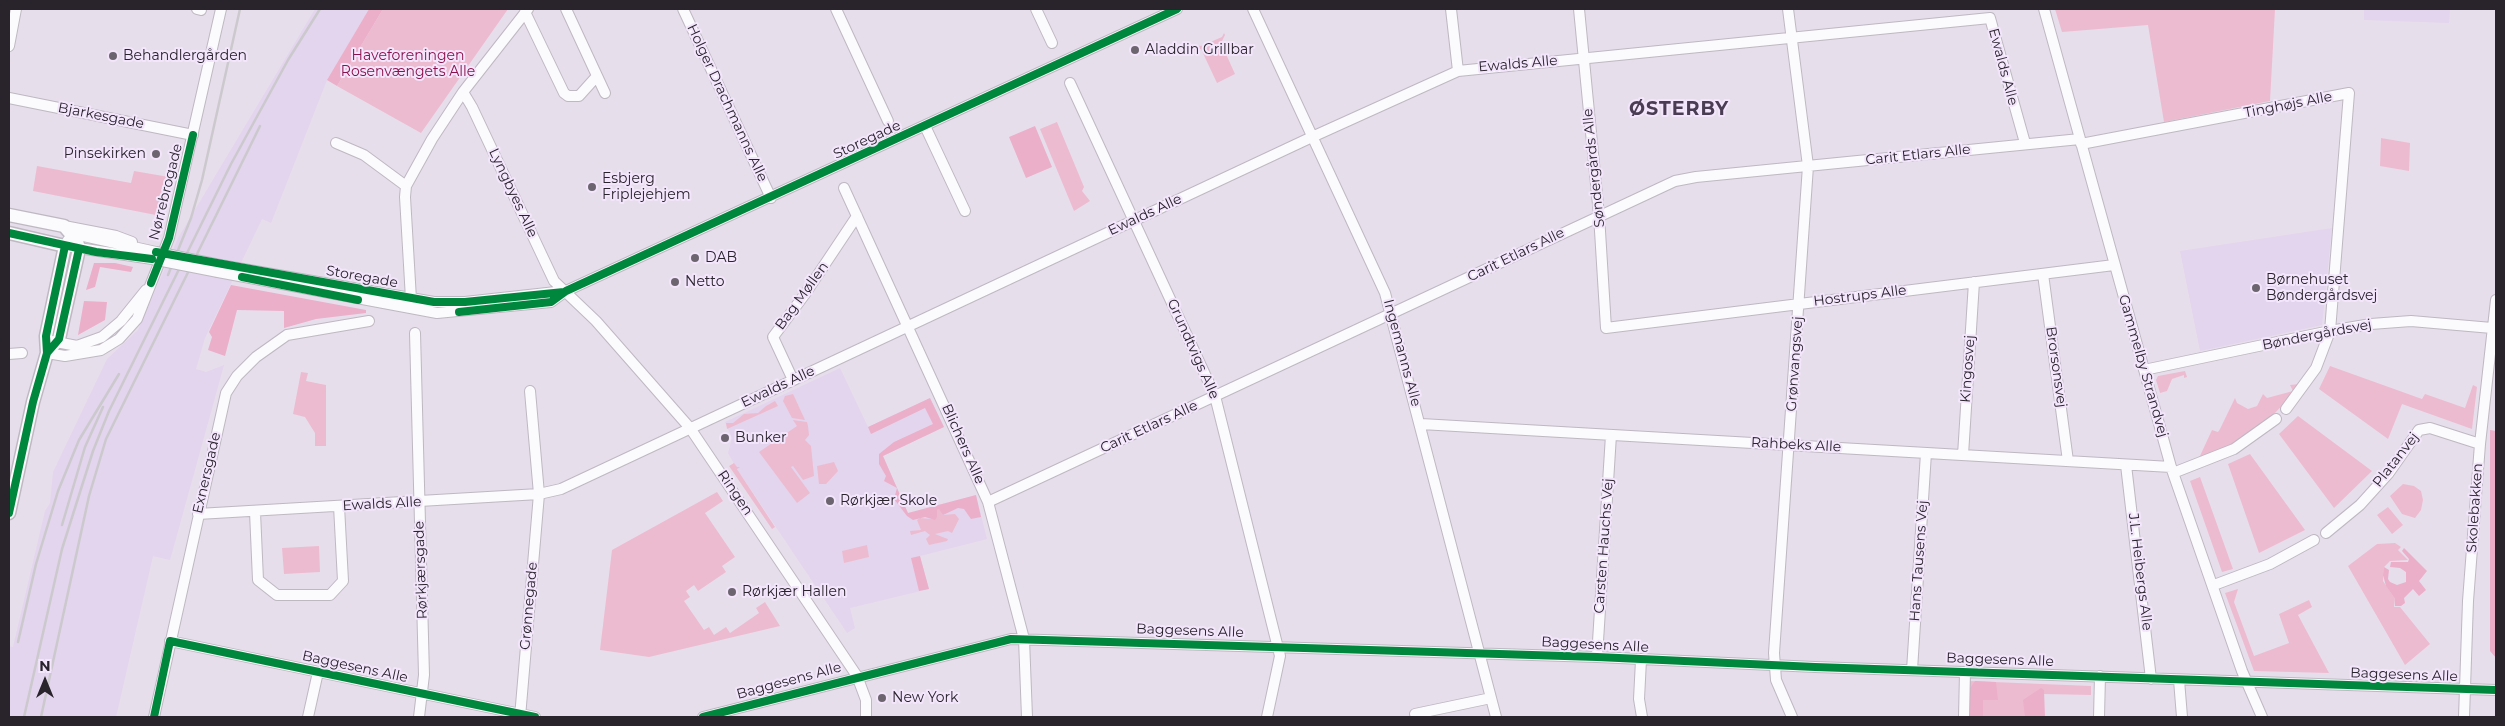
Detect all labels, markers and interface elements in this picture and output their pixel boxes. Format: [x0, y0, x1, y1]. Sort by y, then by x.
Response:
street label: Holger Drachmanns Alle [683, 22, 771, 184]
street label: Ewalds Alle [1985, 27, 2021, 107]
place label: Aladdin Grillbar [1145, 42, 1254, 58]
marker: Aladdin Grillbar [1129, 44, 1141, 56]
place label: Behandlergården [123, 48, 247, 64]
park label: Haveforeningen Rosenvængets Alle [341, 48, 475, 80]
marker: Behandlergården [107, 50, 119, 62]
street label: Ewalds Alle [1478, 52, 1558, 76]
street label: Tinghøjs Alle [2243, 88, 2333, 122]
district label: ØSTERBY [1628, 98, 1730, 120]
street label: Bjarkesgade [57, 99, 145, 133]
street label: Søndergårds Alle [1579, 108, 1609, 228]
street label: Storegade [831, 117, 903, 163]
street label: Carit Etlars Alle [1865, 141, 1971, 169]
street label: Nørrebrogade [146, 142, 186, 242]
place label: Pinsekirken [64, 146, 146, 162]
street label: Lyngbyes Alle [485, 146, 541, 240]
marker: Pinsekirken [150, 148, 162, 160]
place label: Esbjerg Friplejehjem [602, 171, 691, 203]
marker: Esbjerg Friplejehjem [586, 181, 598, 193]
street label: Ewalds Alle [1106, 191, 1184, 239]
street label: Carit Etlars Alle [1465, 224, 1567, 286]
place label: DAB [705, 250, 737, 266]
marker: DAB [689, 252, 701, 264]
street label: Bag Møllen [772, 259, 832, 333]
street label: Storegade [325, 262, 399, 292]
place label: Børnehuset Bøndergårdsvej [2266, 272, 2377, 304]
place label: Netto [685, 274, 725, 290]
marker: Netto [669, 276, 681, 288]
street label: Hostrups Alle [1812, 282, 1908, 310]
marker: Børnehuset Bøndergårdsvej [2250, 282, 2262, 294]
street label: Gammelby Strandvej [2115, 293, 2171, 439]
street label: Grundtvigs Alle [1163, 296, 1223, 402]
street label: Ingemanns Alle [1380, 298, 1424, 408]
street label: Grønvangsvej [1783, 316, 1807, 412]
street label: Bøndergårdsvej [2261, 316, 2373, 354]
street label: Brorsonsvej [2042, 325, 2070, 409]
street label: Kingosvej [1957, 335, 1979, 403]
street label: Ewalds Alle [739, 363, 817, 411]
street label: Carit Etlars Alle [1098, 397, 1200, 457]
street label: Blichers Alle [938, 401, 988, 487]
street label: Platanvej [2369, 429, 2423, 491]
place label: Bunker [735, 430, 787, 446]
street label: Exnersgade [190, 431, 224, 515]
marker: Bunker [719, 432, 731, 444]
street label: Rahbeks Alle [1750, 434, 1842, 456]
street label: Skolebakken [2463, 463, 2487, 553]
street label: Ringen [714, 467, 756, 519]
street label: Carsten Hauchs Vej [1591, 478, 1617, 614]
place label: Rørkjær Skole [840, 493, 937, 509]
street label: Ewalds Alle [342, 494, 422, 514]
marker: Rørkjær Skole [824, 495, 836, 507]
street label: Hans Tausens Vej [1906, 500, 1932, 622]
street label: J.L. Heibergs Alle [2124, 512, 2156, 632]
street label: Rørkjærsgade [411, 521, 431, 619]
street label: Grønnegade [517, 561, 541, 651]
place label: Rørkjær Hallen [742, 584, 847, 600]
marker: Rørkjær Hallen [726, 586, 738, 598]
street label: Baggesens Alle [1136, 621, 1244, 641]
street label: Baggesens Alle [1541, 634, 1649, 656]
street label: Baggesens Alle [301, 648, 409, 686]
street label: Baggesens Alle [1946, 650, 2054, 670]
north arrow [20, 656, 70, 706]
text: N [39, 657, 51, 675]
street label: Baggesens Alle [735, 659, 843, 703]
street label: Baggesens Alle [2350, 665, 2458, 685]
place label: New York [892, 690, 958, 706]
marker: New York [876, 692, 888, 704]

